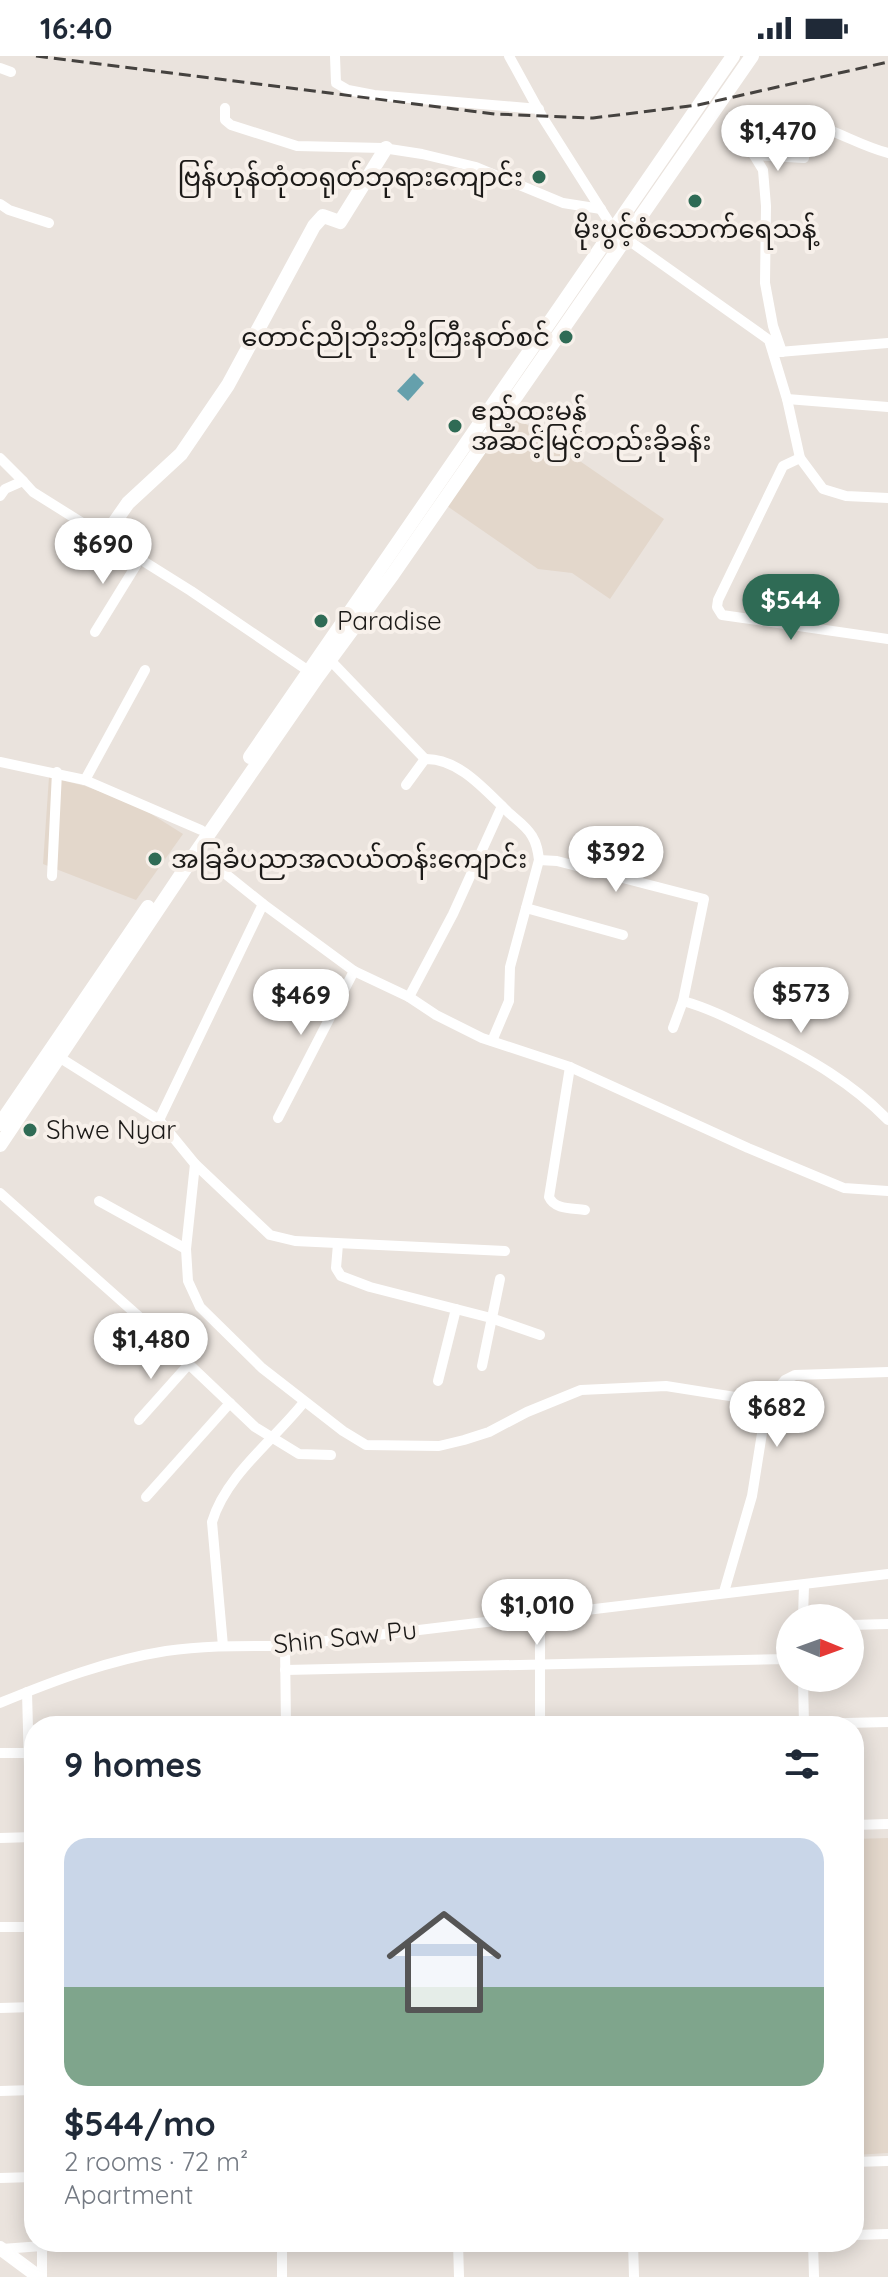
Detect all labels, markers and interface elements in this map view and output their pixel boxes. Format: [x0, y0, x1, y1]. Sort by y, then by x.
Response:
text: 16:40 [40, 9, 113, 47]
pin: $1,470 [713, 105, 843, 173]
text: $1,470 [739, 114, 817, 147]
place label: ဗြန်ဟုန်တုံတရုတ်ဘုရားကျောင်း [178, 160, 523, 198]
marker: ဗြန်ဟုန်တုံတရုတ်ဘုရားကျောင်း [530, 168, 548, 186]
marker: မိုးပွင့်စံသောက်ရေသန့် [686, 192, 704, 210]
place label: မိုးပွင့်စံသောက်ရေသန့် [573, 212, 820, 250]
place label: တောင်ညိုဘိုးဘိုးကြီးနတ်စင် [241, 320, 550, 358]
marker: တောင်ညိုဘိုးဘိုးကြီးနတ်စင် [557, 328, 575, 346]
place label: ဧည့်ထူးမွန် အဆင့်မြင့်တည်းခိုခန်း [471, 394, 711, 462]
marker: ဧည့်ထူးမွန် အဆင့်မြင့်တည်းခိုခန်း [446, 417, 464, 435]
pin: $690 [56, 518, 150, 586]
text: $690 [73, 527, 133, 560]
pin: $544 [744, 574, 838, 642]
text: $544 [760, 583, 822, 616]
place label: Paradise [337, 604, 442, 637]
marker: Paradise [312, 612, 330, 630]
pin: $392 [569, 826, 663, 894]
text: $392 [586, 835, 646, 868]
place label: အခြခံပညာအလယ်တန်းကျောင်း [171, 842, 527, 880]
marker: အခြခံပညာအလယ်တန်းကျောင်း [146, 850, 164, 868]
pin: $573 [754, 967, 848, 1035]
pin: $469 [254, 969, 348, 1037]
text: $573 [772, 976, 830, 1009]
text: $469 [271, 978, 331, 1011]
place label: Shwe Nyar [46, 1113, 176, 1146]
marker: Shwe Nyar [21, 1121, 39, 1139]
pin: $1,480 [86, 1313, 216, 1381]
text: $1,480 [112, 1322, 190, 1355]
pin: $682 [730, 1381, 824, 1449]
text: $682 [748, 1390, 806, 1423]
pin: $1,010 [472, 1579, 602, 1647]
text: $1,010 [500, 1588, 574, 1621]
north arrow [776, 1604, 864, 1692]
map controls [776, 1604, 864, 1692]
street label: Shin Saw Pu [272, 1613, 418, 1660]
icon: filters [780, 1742, 824, 1786]
text: 9 homes [64, 1743, 202, 1786]
icon: home [372, 1890, 516, 2034]
text: $544/mo [64, 2102, 216, 2145]
text: 2 rooms · 72 m² [64, 2145, 248, 2178]
text: Apartment [64, 2178, 193, 2211]

